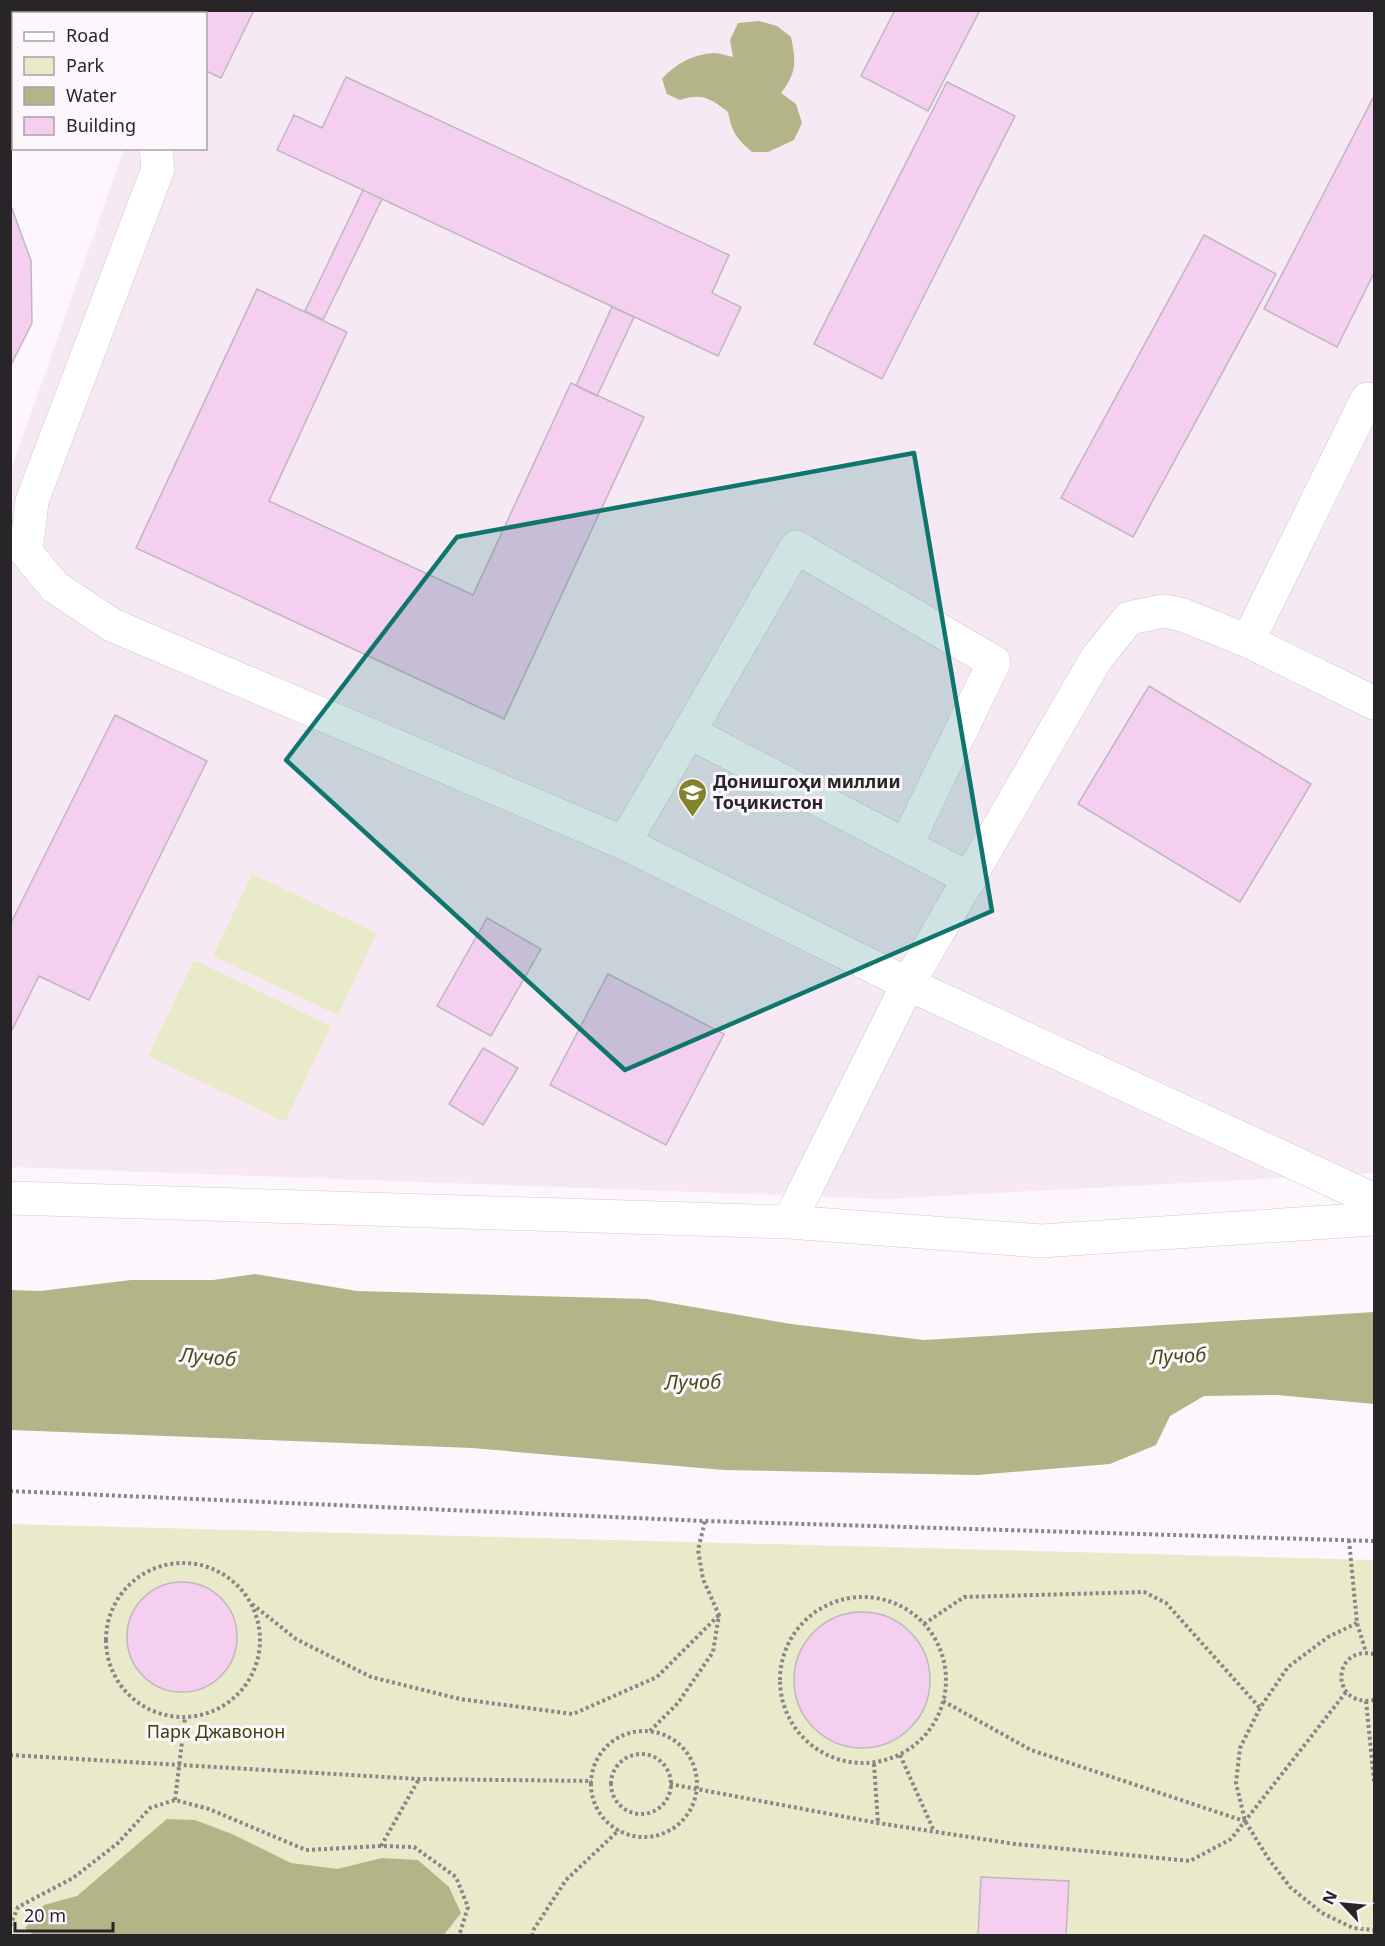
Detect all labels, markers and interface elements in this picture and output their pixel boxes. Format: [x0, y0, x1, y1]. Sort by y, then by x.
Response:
legend [12, 12, 207, 150]
text: Road [66, 23, 109, 47]
text: Park [66, 53, 104, 77]
text: Water [66, 83, 117, 107]
text: Building [66, 113, 136, 137]
place label: Донишгоҳи миллии Тоҷикистон [713, 769, 901, 814]
school or university icon: Донишгоҳи миллии Тоҷикистон [676, 776, 708, 818]
water label: Лучоб [1148, 1340, 1208, 1371]
water label: Лучоб [178, 1341, 238, 1372]
water label: Лучоб [663, 1367, 722, 1396]
park label: Парк Джавонон [147, 1719, 285, 1743]
north arrow [1313, 1874, 1373, 1934]
text: N [1317, 1887, 1342, 1908]
scale bar [15, 1895, 112, 1933]
text: 20 m [24, 1903, 66, 1927]

